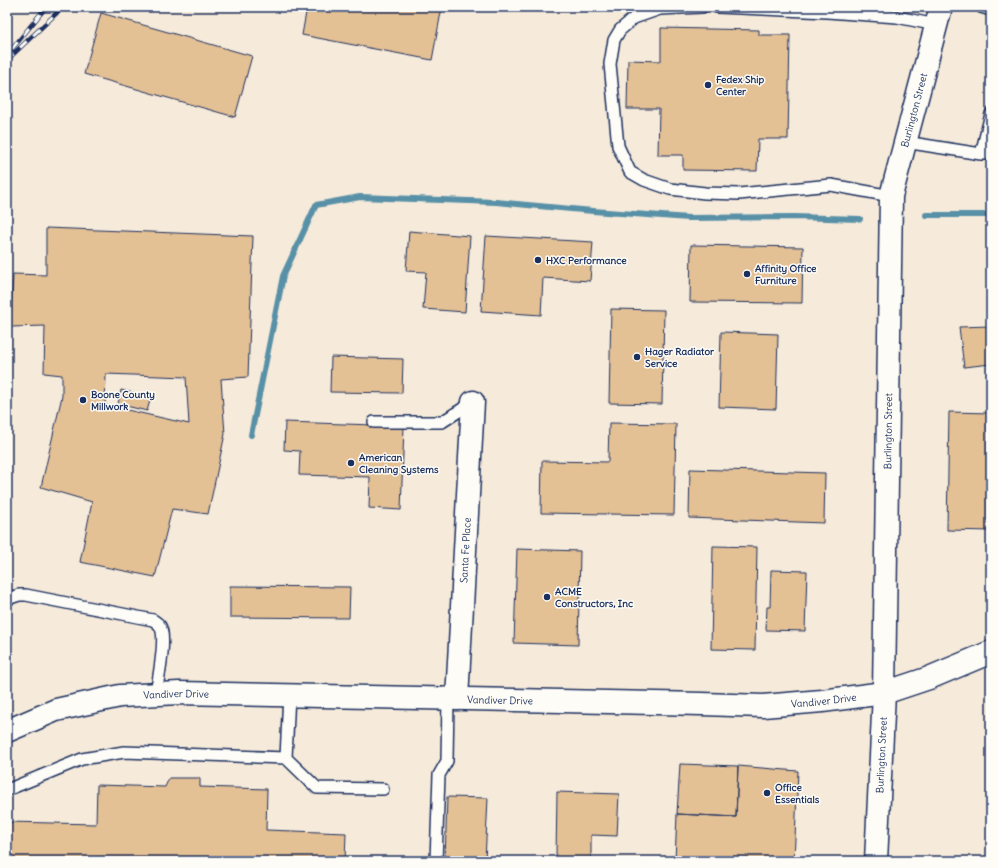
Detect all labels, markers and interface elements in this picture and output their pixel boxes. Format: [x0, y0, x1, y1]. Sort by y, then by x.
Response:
street label: Burlington Street [898, 71, 930, 149]
place label: Fedex Ship Center [716, 73, 765, 98]
marker: Fedex Ship Center [703, 80, 713, 90]
place label: HXC Performance [546, 254, 627, 267]
marker: HXC Performance [533, 255, 543, 265]
place label: Affinity Office Furniture [755, 262, 817, 287]
marker: Affinity Office Furniture [742, 269, 752, 279]
place label: Hager Radiator Service [645, 345, 715, 370]
marker: Hager Radiator Service [632, 352, 642, 362]
place label: Boone County Millwork [91, 388, 155, 413]
street label: Burlington Street [881, 392, 895, 469]
marker: Boone County Millwork [78, 395, 88, 405]
place label: American Cleaning Systems [359, 451, 439, 476]
marker: American Cleaning Systems [346, 458, 356, 468]
street label: Santa Fe Place [457, 517, 473, 583]
place label: ACME Constructors, Inc [555, 585, 633, 610]
marker: ACME Constructors, Inc [542, 592, 552, 602]
street label: Vandiver Drive [143, 686, 209, 701]
street label: Vandiver Drive [790, 690, 857, 710]
street label: Vandiver Drive [467, 693, 533, 707]
street label: Burlington Street [873, 716, 889, 794]
place label: Office Essentials [775, 781, 820, 806]
marker: Office Essentials [762, 788, 772, 798]

